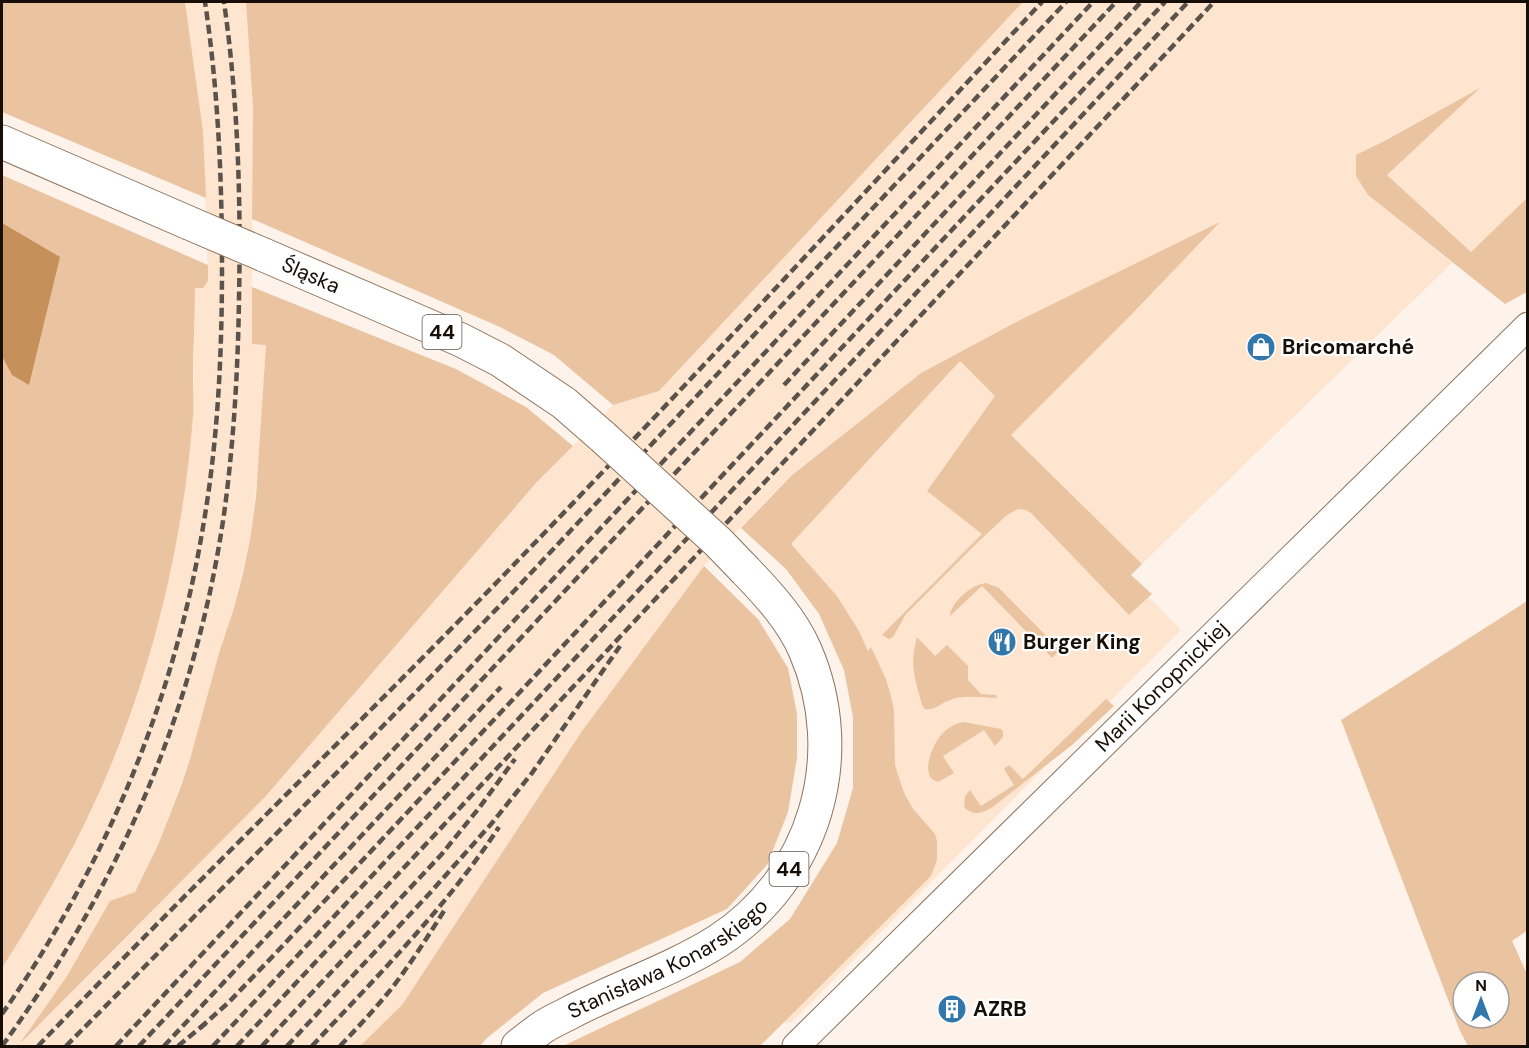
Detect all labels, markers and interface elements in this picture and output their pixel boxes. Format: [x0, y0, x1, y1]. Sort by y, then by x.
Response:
street label: Śląska [277, 250, 344, 300]
road number: 44 [422, 315, 462, 349]
shop icon: Bricomarché [1245, 331, 1277, 363]
place label: Bricomarché [1282, 333, 1414, 361]
street label: Marii Konopnickiej [1089, 615, 1234, 758]
restaurant icon: Burger King [986, 626, 1018, 658]
place label: Burger King [1023, 628, 1141, 656]
road number: 44 [770, 852, 808, 886]
street label: Stanisława Konarskiego [563, 892, 774, 1025]
north arrow [1451, 970, 1511, 1030]
text: N [1475, 975, 1487, 996]
building icon: AZRB [936, 993, 968, 1025]
place label: AZRB [973, 995, 1027, 1023]

